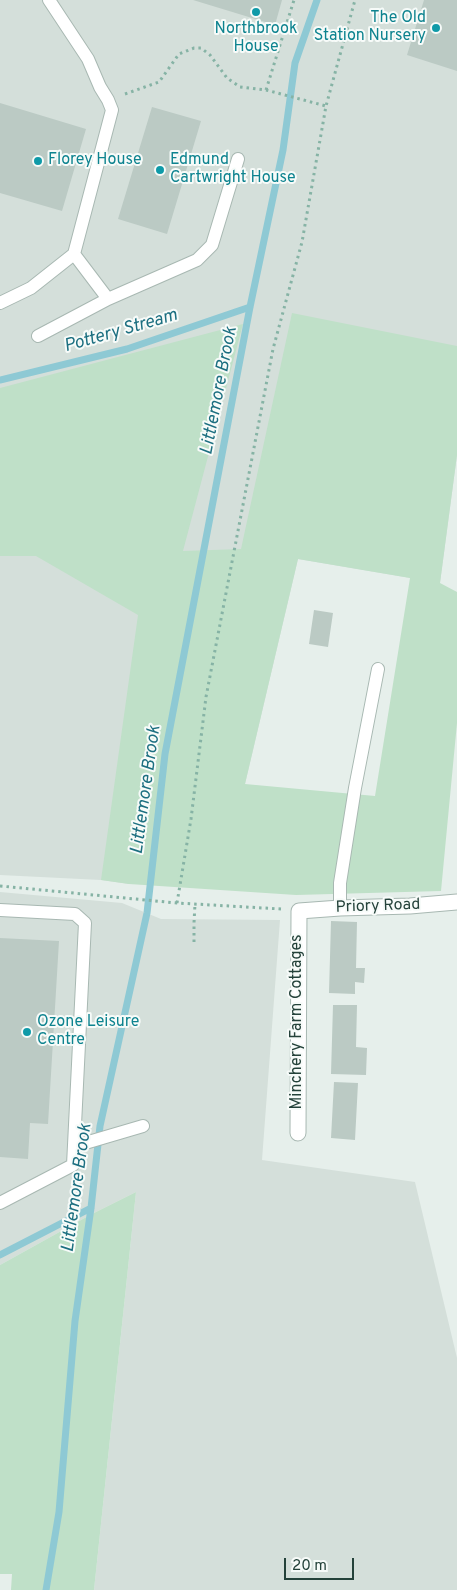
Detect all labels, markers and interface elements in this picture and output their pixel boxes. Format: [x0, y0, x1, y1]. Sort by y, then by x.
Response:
marker: Northbrook House [250, 6, 262, 18]
place label: The Old Station Nursery [314, 9, 426, 47]
place label: Northbrook House [215, 20, 297, 58]
marker: The Old Station Nursery [430, 22, 442, 34]
place label: Florey House [48, 151, 141, 171]
place label: Edmund Cartwright House [170, 151, 296, 189]
marker: Florey House [32, 155, 44, 167]
marker: Edmund Cartwright House [154, 164, 166, 176]
water label: Pottery Stream [62, 306, 180, 358]
water label: Littlemore Brook [197, 325, 243, 457]
water label: Littlemore Brook [127, 724, 167, 856]
street label: Priory Road [335, 896, 421, 918]
street label: Minchery Farm Cottages [288, 934, 308, 1110]
place label: Ozone Leisure Centre [37, 1013, 139, 1051]
marker: Ozone Leisure Centre [21, 1026, 33, 1038]
water label: Littlemore Brook [58, 1122, 98, 1254]
scale bar [287, 1548, 357, 1580]
text: 20 m [292, 1557, 327, 1576]

